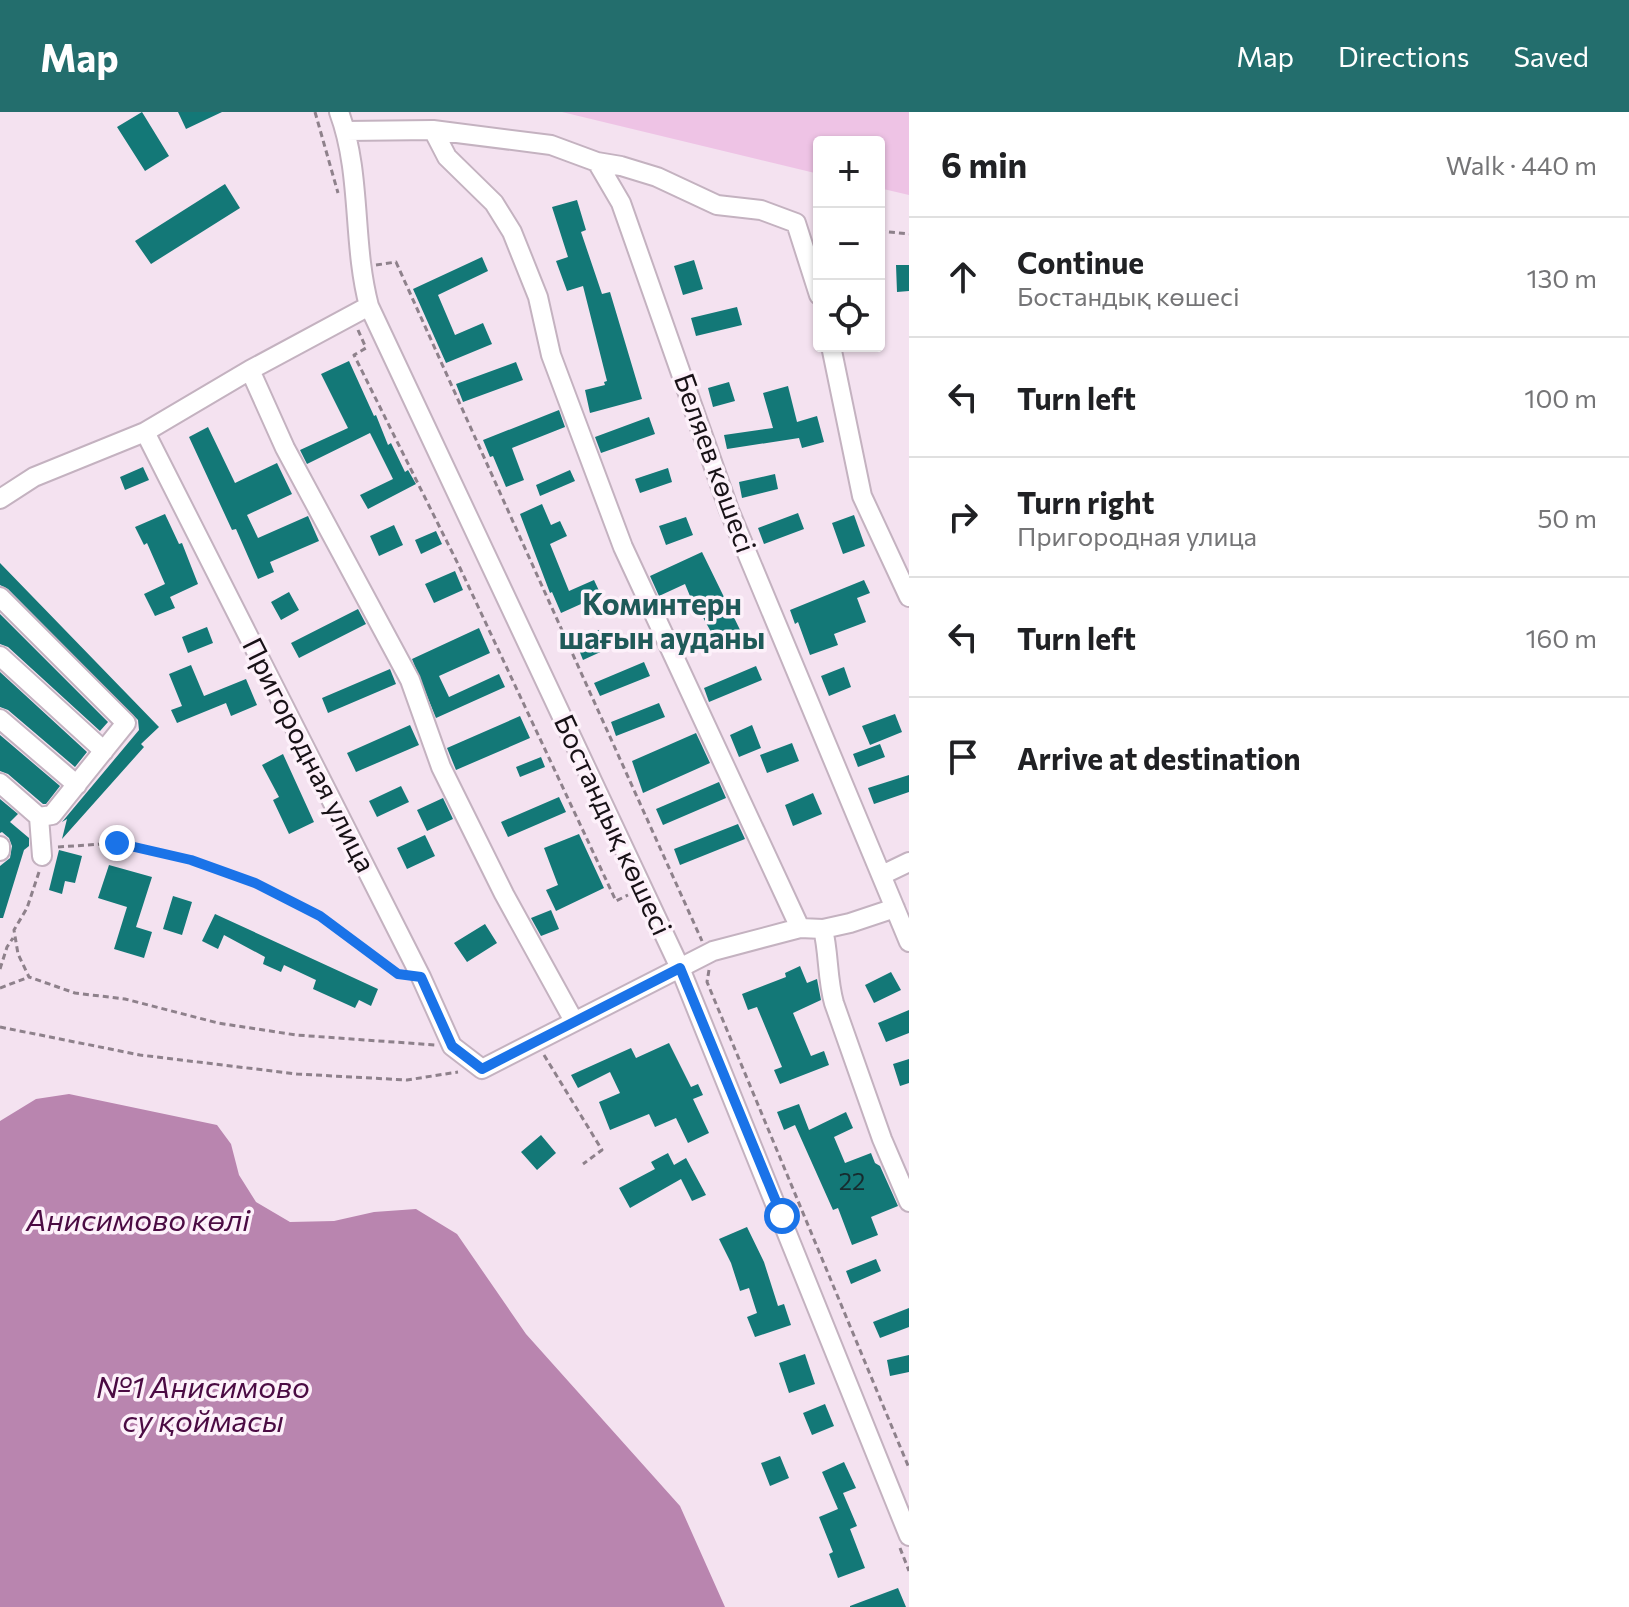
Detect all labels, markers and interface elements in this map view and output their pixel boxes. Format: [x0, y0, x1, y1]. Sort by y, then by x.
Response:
text: Map [40, 33, 119, 80]
text: Map [1236, 39, 1294, 73]
text: Directions [1338, 39, 1469, 73]
text: Saved [1513, 39, 1589, 73]
map controls [813, 136, 885, 352]
button: + [813, 136, 885, 208]
text: 6 min [941, 143, 1027, 185]
text: Walk · 440 m [1446, 149, 1597, 180]
button: − [813, 208, 885, 280]
text: Continue [1017, 243, 1144, 280]
icon: ahead [941, 255, 985, 299]
text: 130 m [1526, 262, 1597, 293]
button: locate [813, 280, 885, 352]
text: Бостандық көшесі [1017, 280, 1240, 311]
street label: Беляев көшесі [668, 368, 764, 557]
icon: left [941, 375, 985, 419]
text: Turn left [1017, 379, 1136, 416]
text: 100 m [1524, 382, 1597, 413]
text: Turn right [1017, 483, 1154, 520]
icon: right [941, 495, 985, 539]
text: 50 m [1537, 502, 1597, 533]
text: Пригородная улица [1017, 520, 1257, 551]
district label: Коминтерн шағын ауданы [559, 584, 765, 655]
icon: left [941, 615, 985, 659]
text: Turn left [1017, 619, 1136, 656]
text: 160 m [1525, 622, 1597, 653]
street label: Пригородная улица [236, 632, 384, 877]
street label: Бостандық көшесі [548, 709, 680, 940]
icon: arrive [941, 735, 985, 779]
text: Arrive at destination [1017, 739, 1301, 776]
route end [99, 825, 135, 861]
house number: 22 [839, 1166, 865, 1195]
route start [764, 1198, 800, 1234]
water label: Анисимово көлі [25, 1200, 251, 1237]
water label: №1 Анисимово су қоймасы [96, 1367, 310, 1438]

